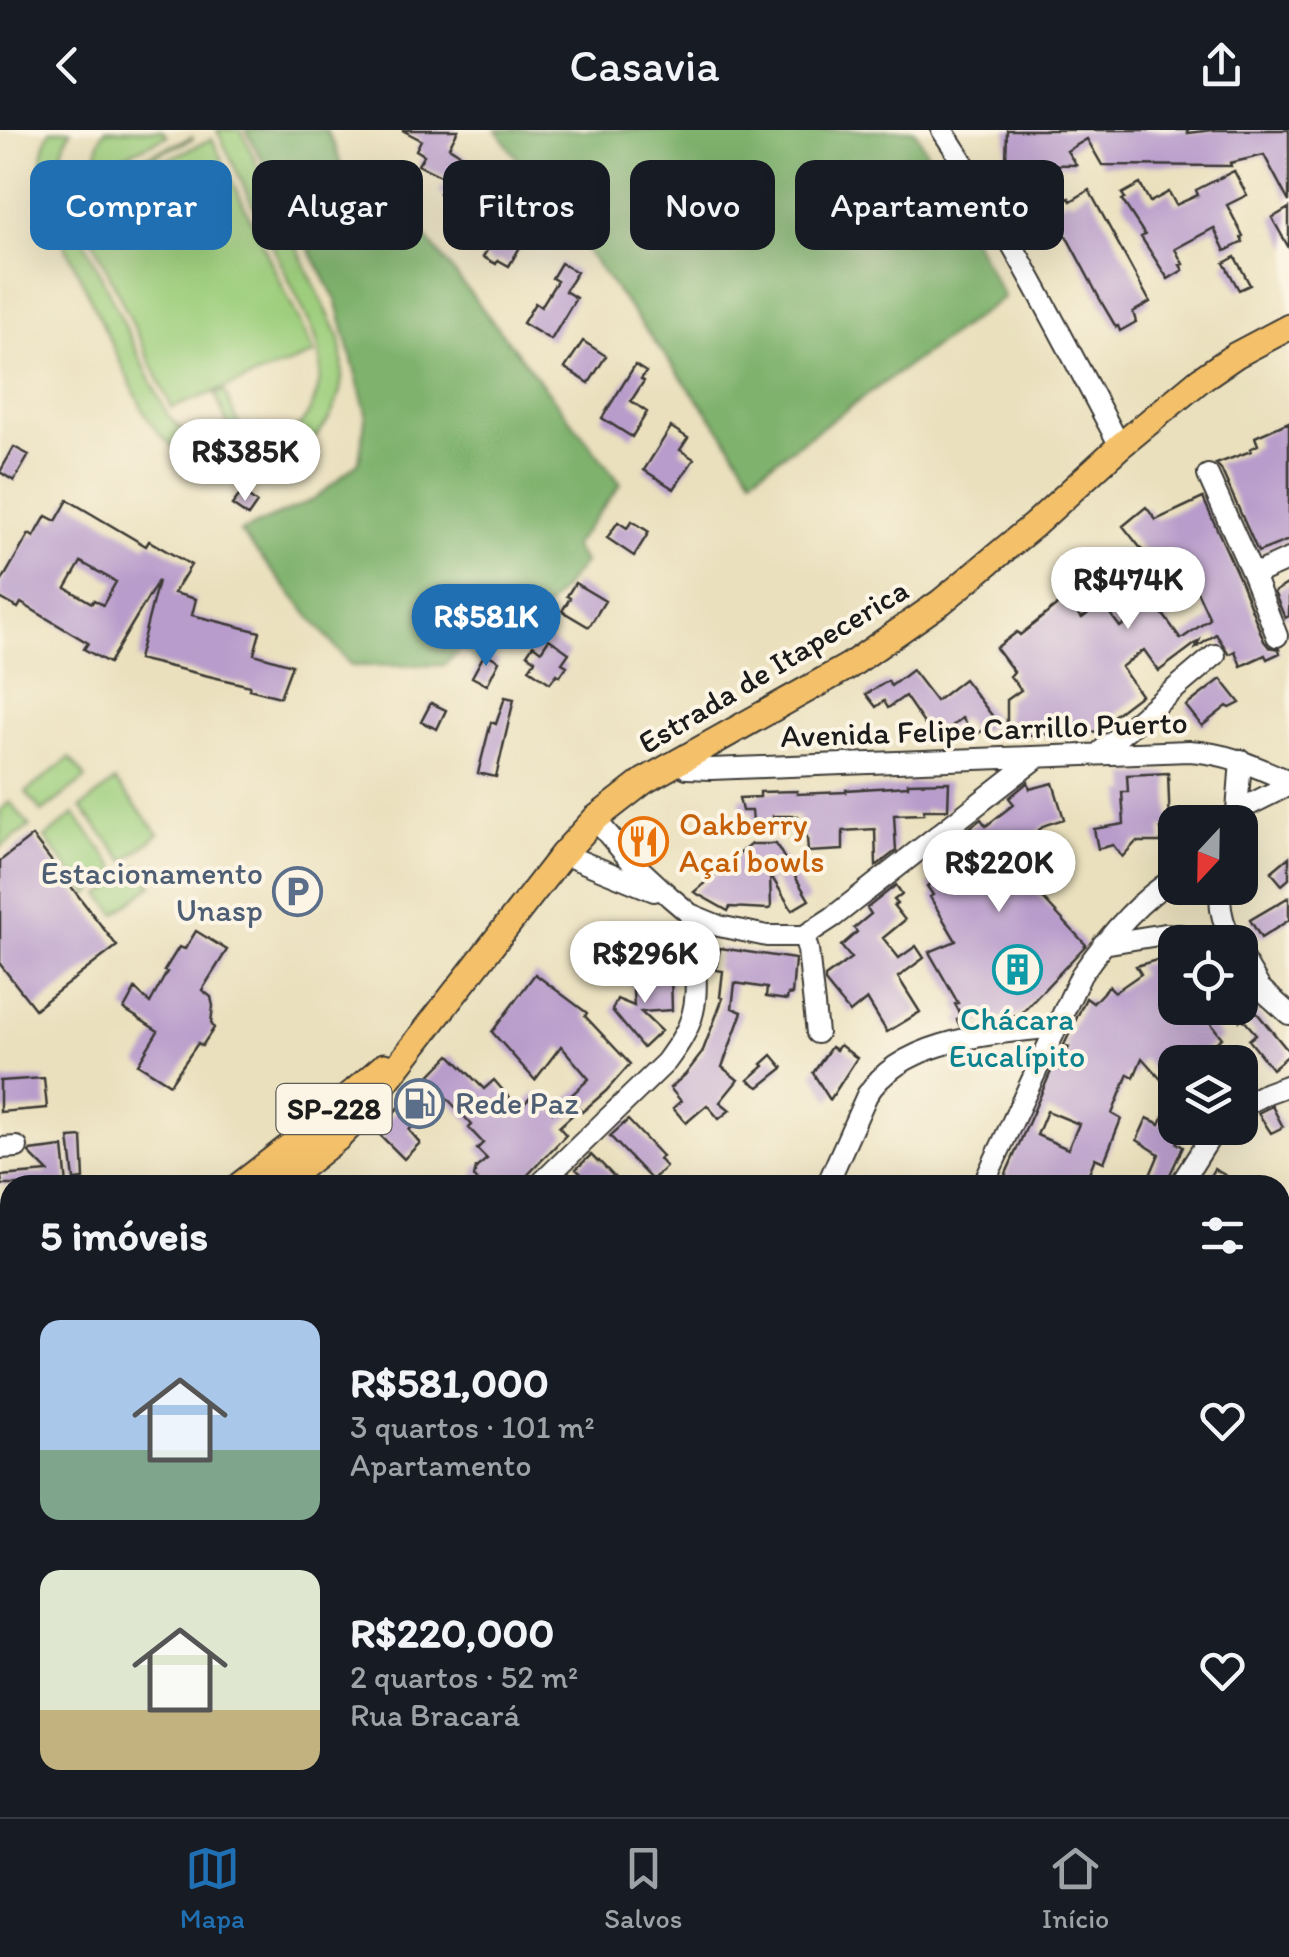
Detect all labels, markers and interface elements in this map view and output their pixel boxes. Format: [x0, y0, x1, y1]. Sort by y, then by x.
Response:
icon: back [40, 38, 95, 93]
text: Casavia [569, 38, 720, 92]
icon: share [1194, 38, 1249, 93]
chip: Comprar [30, 160, 232, 250]
chip: Alugar [252, 160, 423, 250]
chip: Filtros [443, 160, 610, 250]
chip: Novo [630, 160, 775, 250]
chip: Apartamento [795, 160, 1064, 250]
pin: R$385K [164, 419, 326, 504]
text: R$385K [191, 432, 299, 470]
pin: R$474K [1047, 547, 1209, 632]
text: R$474K [1073, 560, 1183, 598]
street label: Estrada de Itapecerica [631, 570, 915, 762]
pin: R$581K [405, 584, 567, 669]
text: R$581K [434, 597, 538, 635]
street label: Avenida Felipe Carrillo Puerto [780, 703, 1188, 755]
place label: Oakberry Açaí bowls [679, 805, 825, 880]
north arrow [1158, 805, 1258, 905]
map controls [1158, 805, 1258, 1145]
restaurant icon: Oakberry Açaí bowls [618, 816, 670, 868]
pin: R$220K [918, 830, 1080, 915]
text: R$220K [945, 843, 1053, 881]
place label: Estacionamento Unasp [41, 854, 263, 929]
parking icon: Estacionamento Unasp [272, 865, 324, 917]
pin: R$296K [564, 921, 726, 1006]
button: locate [1158, 925, 1258, 1025]
text: R$296K [592, 934, 698, 972]
building icon: Chácara Eucalípito [991, 943, 1043, 995]
place label: Chácara Eucalípito [949, 1000, 1085, 1075]
button: layers [1158, 1045, 1258, 1145]
fuel station icon: Rede Paz [394, 1077, 446, 1129]
road number: SP-228 [276, 1084, 392, 1134]
place label: Rede Paz [455, 1084, 579, 1122]
icon: filters [1195, 1208, 1250, 1263]
text: 5 imóveis [40, 1210, 208, 1261]
text: R$581,000 [350, 1357, 549, 1408]
icon: home [120, 1360, 240, 1480]
icon: heart [1195, 1393, 1250, 1448]
text: 3 quartos · 101 m² [350, 1408, 595, 1446]
text: Apartamento [350, 1446, 532, 1484]
text: R$220,000 [350, 1607, 554, 1658]
icon: home [120, 1610, 240, 1730]
icon: heart [1195, 1643, 1250, 1698]
text: 2 quartos · 52 m² [350, 1658, 578, 1696]
text: Rua Bracará [350, 1696, 520, 1734]
tab: Mapa [180, 1841, 245, 1935]
tab: Salvos [604, 1841, 682, 1935]
tab: Início [1042, 1841, 1109, 1935]

